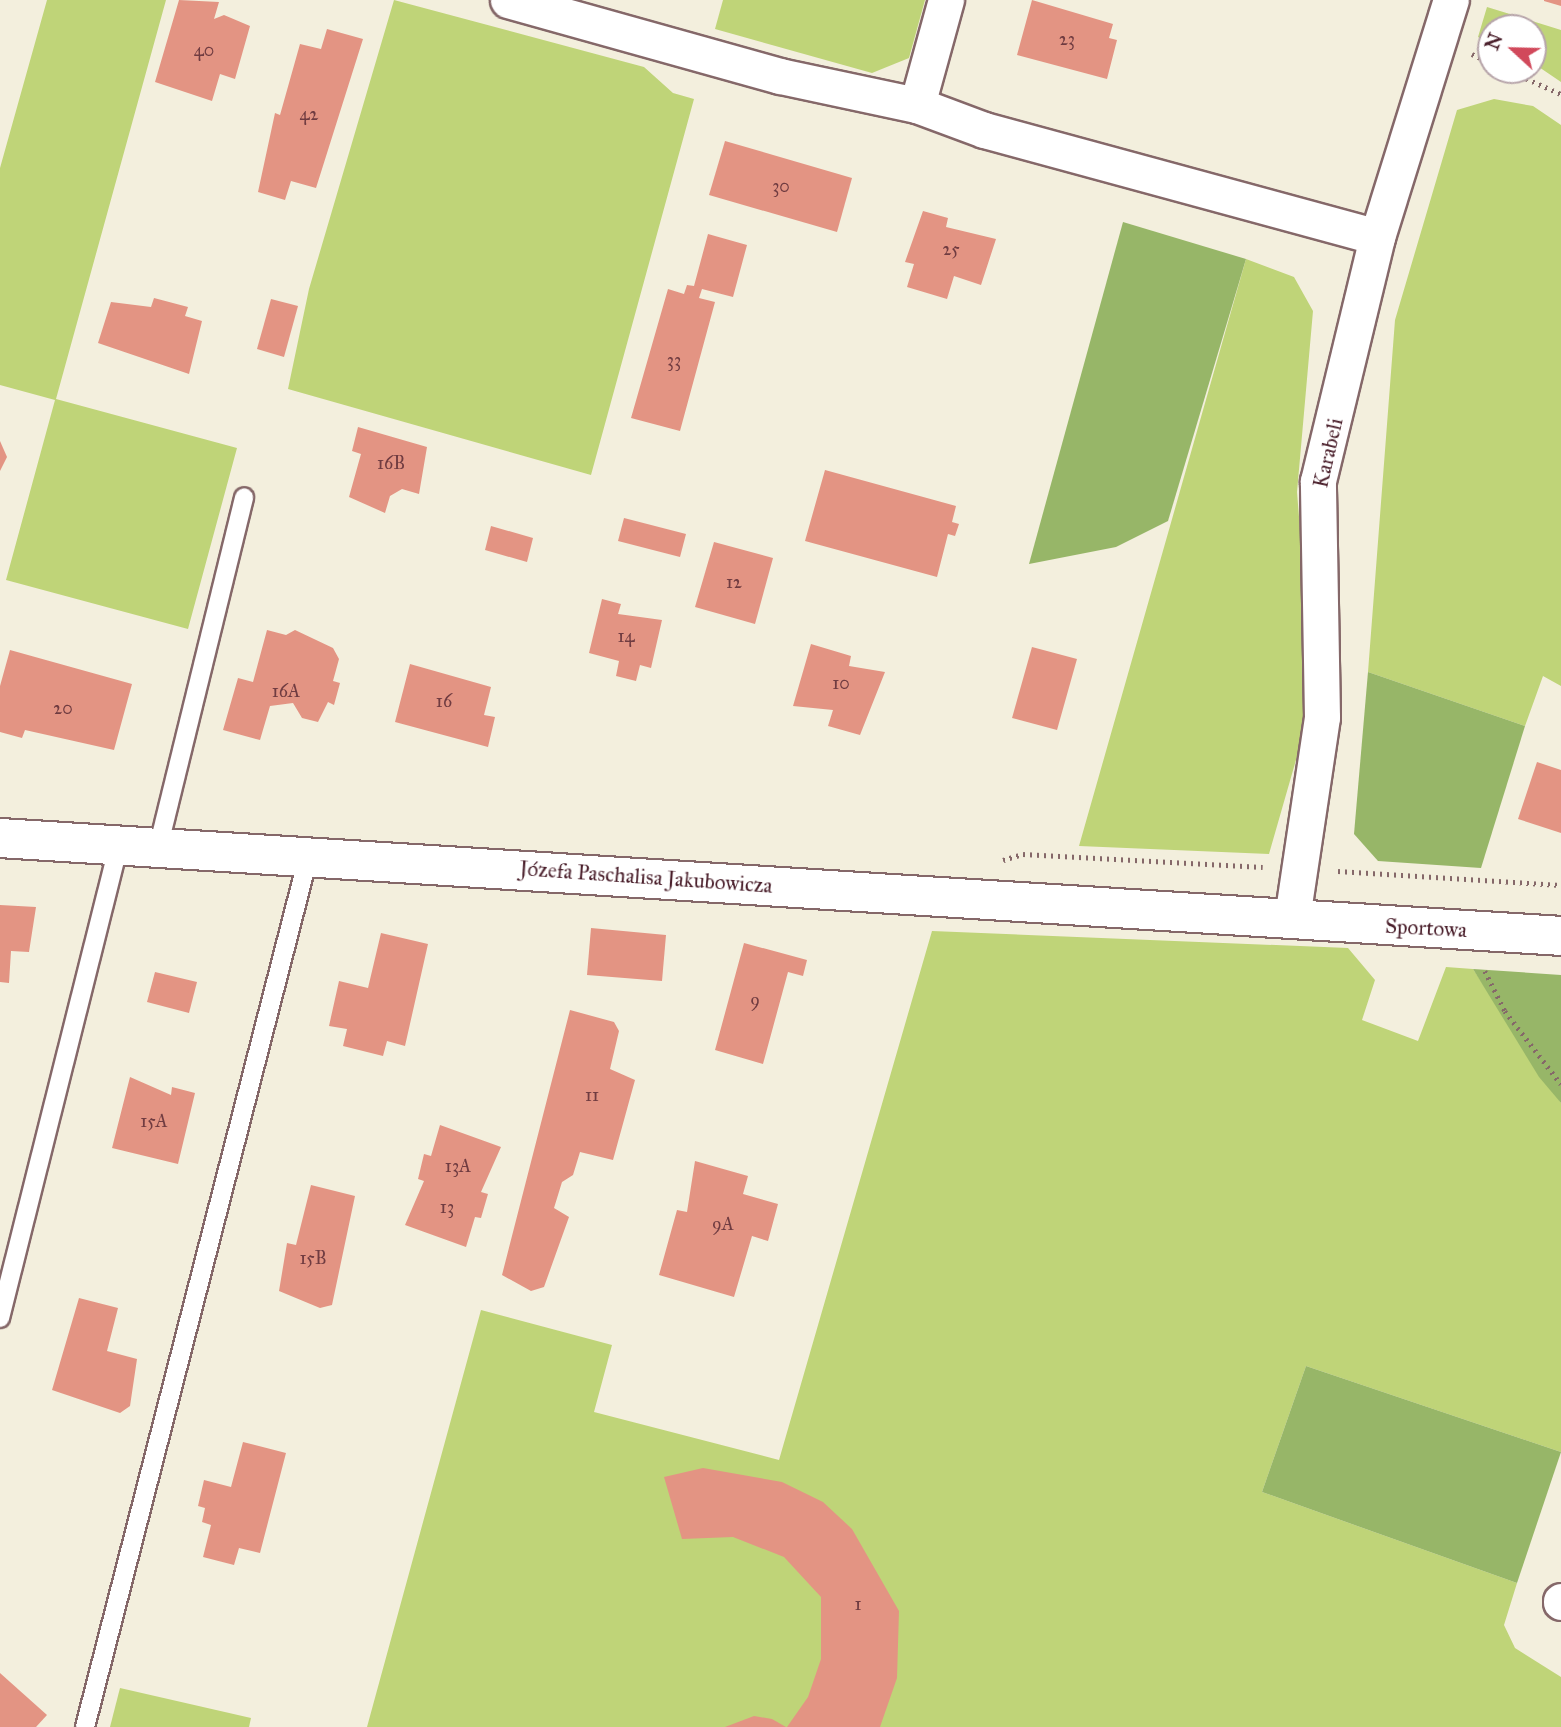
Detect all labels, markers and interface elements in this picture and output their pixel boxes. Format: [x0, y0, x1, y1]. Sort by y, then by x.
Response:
north arrow [1477, 14, 1547, 84]
house number: 23 [1059, 28, 1075, 50]
text: N [1480, 30, 1508, 53]
house number: 40 [194, 39, 214, 61]
house number: 42 [300, 103, 318, 125]
house number: 30 [772, 175, 790, 197]
house number: 25 [942, 238, 960, 260]
house number: 33 [667, 349, 681, 371]
street label: Karabeli [1308, 416, 1348, 490]
house number: 16B [377, 452, 405, 474]
house number: 12 [726, 571, 742, 593]
house number: 14 [617, 625, 635, 647]
house number: 10 [832, 672, 850, 694]
house number: 16A [272, 680, 300, 702]
house number: 16 [436, 690, 452, 712]
house number: 20 [53, 697, 73, 719]
street label: Józefa Paschalisa Jakubowicza [519, 856, 773, 898]
street label: Sportowa [1384, 913, 1468, 943]
house number: 9 [750, 989, 760, 1011]
house number: 11 [585, 1084, 599, 1106]
house number: 15A [140, 1110, 168, 1132]
house number: 13A [445, 1155, 471, 1177]
house number: 13 [440, 1196, 454, 1218]
house number: 9A [712, 1213, 734, 1235]
house number: 15B [299, 1247, 327, 1269]
house number: 1 [854, 1593, 862, 1615]

